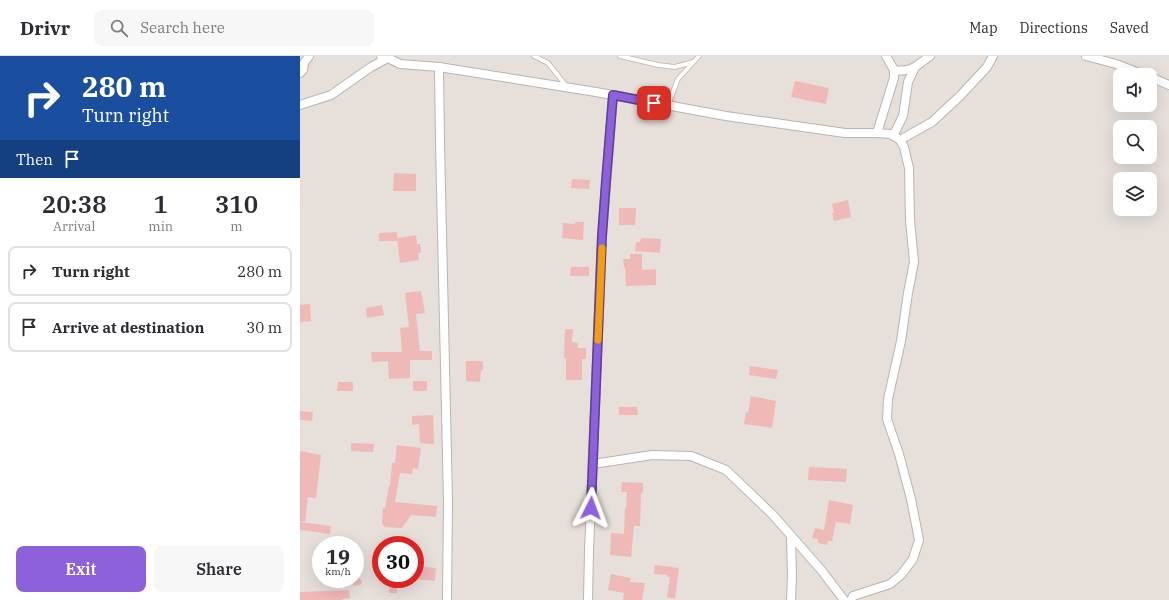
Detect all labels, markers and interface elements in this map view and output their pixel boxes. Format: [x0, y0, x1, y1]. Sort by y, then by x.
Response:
search box [94, 10, 374, 46]
text: Drivr [20, 16, 70, 40]
icon: search [108, 17, 130, 39]
text: Search here [140, 18, 225, 37]
text: Map [969, 19, 998, 37]
text: Directions [1020, 19, 1088, 37]
text: Saved [1110, 19, 1149, 37]
text: 280 m [82, 68, 166, 105]
map controls [1113, 68, 1157, 216]
button: sound [1113, 68, 1157, 112]
icon: right [16, 72, 68, 124]
pin [637, 86, 671, 120]
icon: arrive [643, 92, 665, 114]
text: Turn right [82, 104, 169, 127]
button: search [1113, 120, 1157, 164]
icon: arrive [61, 148, 83, 170]
text: Then [16, 150, 53, 169]
button: layers [1113, 172, 1157, 216]
text: 20:38 [42, 188, 107, 220]
text: 1 [154, 188, 168, 220]
text: 310 [215, 188, 258, 220]
text: Arrival [53, 218, 95, 235]
text: min [148, 218, 173, 235]
text: m [230, 218, 243, 235]
icon: right [18, 260, 40, 282]
text: Turn right [52, 262, 130, 281]
text: 280 m [237, 262, 282, 281]
icon: arrive [18, 316, 40, 338]
text: Arrive at destination [52, 318, 204, 337]
text: 30 m [246, 318, 282, 337]
position arrow [570, 487, 612, 529]
speed limit sign: 30 [372, 536, 424, 588]
text: 19 [326, 543, 350, 570]
button: Exit [16, 546, 146, 592]
button: Share [154, 546, 284, 592]
text: km/h [325, 565, 351, 578]

